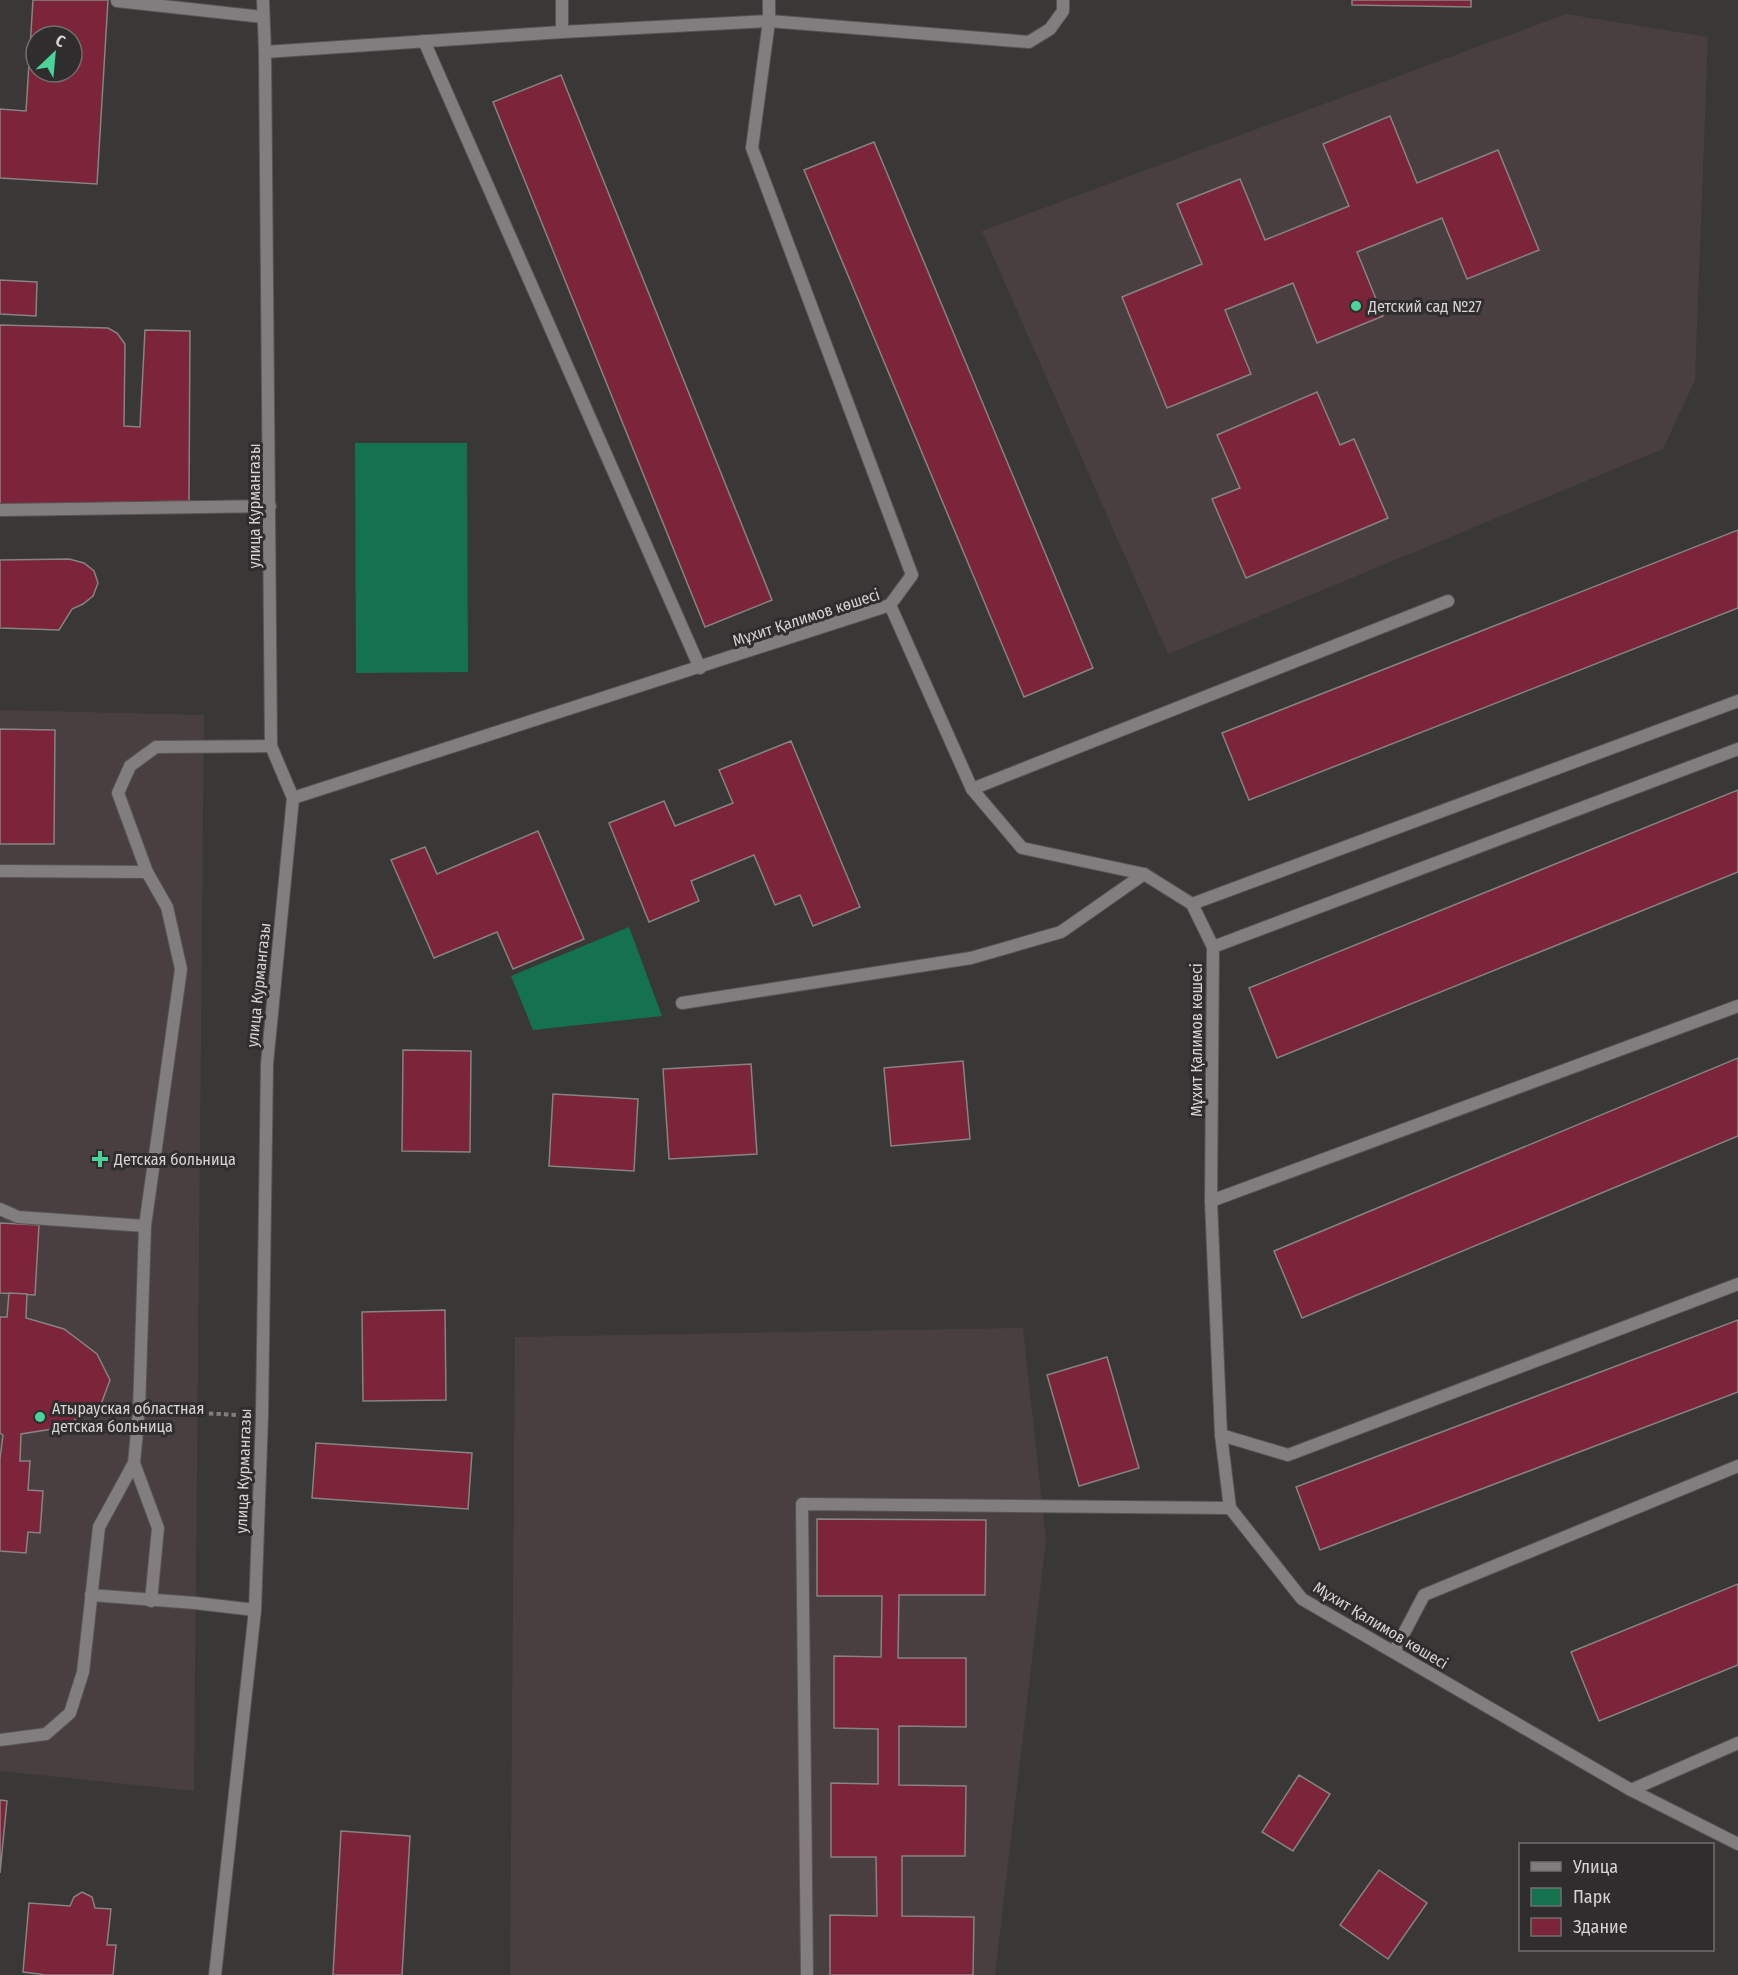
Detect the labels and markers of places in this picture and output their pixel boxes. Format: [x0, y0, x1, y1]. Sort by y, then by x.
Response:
place label: Детский сад №27 [1367, 297, 1482, 316]
marker: Детский сад №27 [1349, 299, 1363, 313]
marker: Детская больница [91, 1150, 109, 1168]
place label: Детская больница [113, 1150, 236, 1169]
place label: Атырауская областная детская больница [52, 1399, 204, 1436]
marker: Атырауская областная детская больница [33, 1410, 47, 1424]

